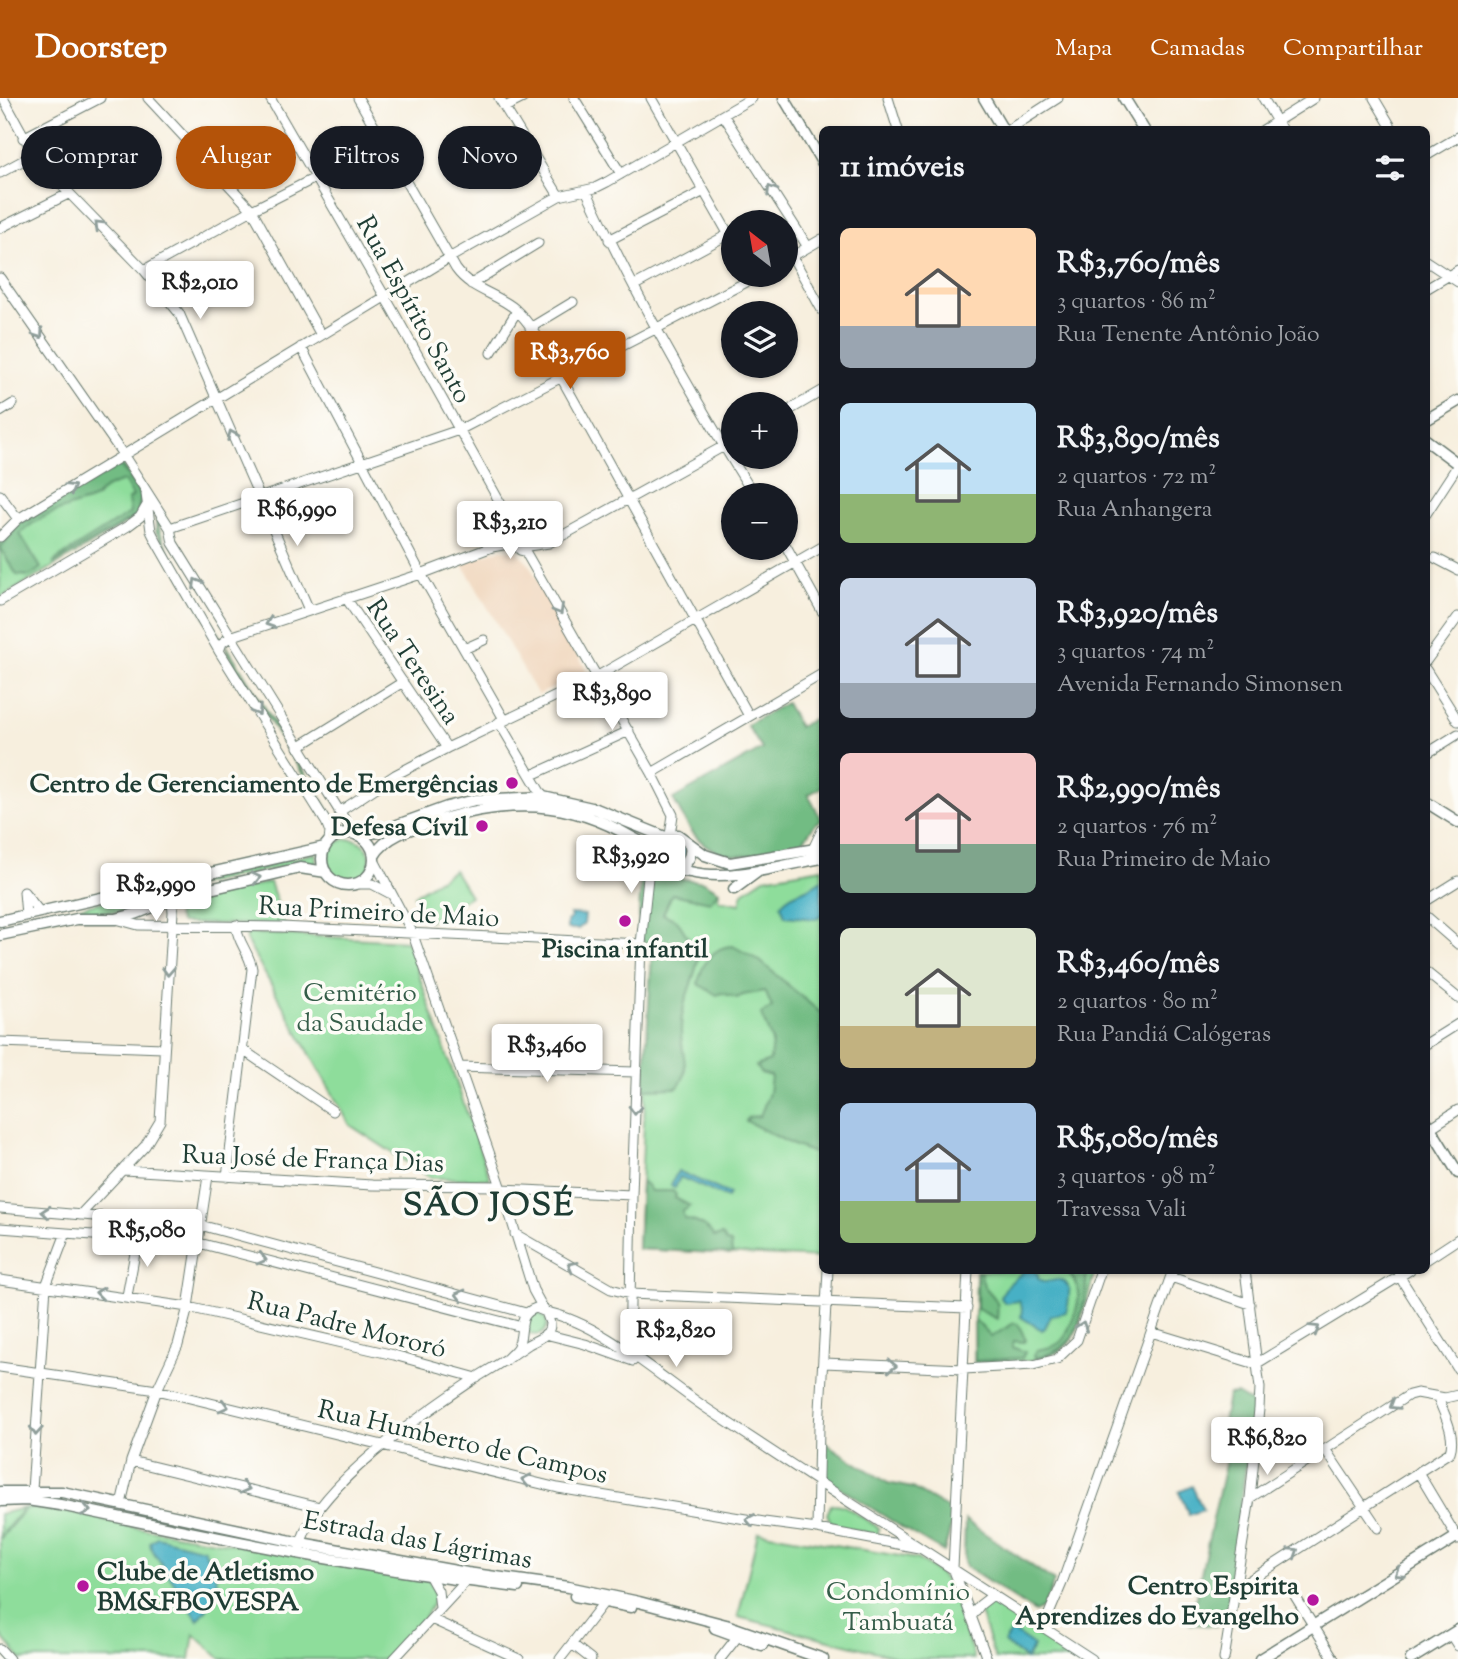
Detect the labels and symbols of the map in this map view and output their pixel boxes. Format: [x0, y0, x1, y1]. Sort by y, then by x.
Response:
one-way arrow [767, 185, 780, 198]
street label: Rua Espírito Santo [346, 210, 480, 411]
north arrow [721, 210, 798, 287]
one-way arrow [94, 221, 107, 234]
pin: R$2,010 [135, 262, 265, 321]
one-way arrow [31, 326, 43, 339]
pin: R$3,760 [505, 331, 635, 391]
one-way arrow [226, 430, 240, 442]
one-way arrow [63, 483, 76, 496]
pin: R$6,990 [232, 489, 362, 548]
pin: R$3,210 [445, 502, 575, 561]
one-way arrow [193, 577, 206, 590]
street label: Rua Teresina [356, 592, 468, 733]
one-way arrow [551, 603, 564, 616]
one-way arrow [264, 615, 276, 629]
pin: R$3,890 [547, 672, 677, 732]
one-way arrow [249, 703, 262, 716]
place label: Centro de Gerenciamento de Emergências [29, 767, 498, 804]
marker: Centro de Gerenciamento de Emergências [504, 775, 520, 791]
place label: Defesa Cívil [331, 810, 469, 847]
marker: Defesa Cívil [474, 818, 490, 834]
pin: R$3,920 [566, 836, 696, 895]
pin: R$2,990 [91, 864, 221, 923]
one-way arrow [250, 872, 262, 887]
street label: Rua Primeiro de Maio [257, 889, 500, 938]
marker: Piscina infantil [617, 913, 633, 929]
place label: Piscina infantil [542, 932, 709, 969]
one-way arrow [161, 966, 176, 977]
park label: Cemitério da Saudade [296, 976, 424, 1043]
pin: R$3,460 [482, 1024, 612, 1084]
one-way arrow [627, 1105, 642, 1116]
street label: Rua José de França Dias [181, 1137, 445, 1184]
district label: SÃO JOSÉ [403, 1183, 575, 1231]
one-way arrow [40, 1205, 51, 1220]
pin: R$5,080 [82, 1210, 212, 1269]
one-way arrow [255, 1251, 267, 1265]
one-way arrow [567, 1261, 579, 1274]
street label: Rua Padre Mororó [243, 1284, 450, 1369]
one-way arrow [94, 1285, 106, 1300]
one-way arrow [454, 1289, 466, 1303]
pin: R$2,820 [611, 1310, 741, 1369]
one-way arrow [1074, 1320, 1088, 1332]
one-way arrow [1307, 1324, 1320, 1337]
one-way arrow [886, 1358, 897, 1373]
street label: Rua Humberto de Campos [314, 1392, 611, 1495]
one-way arrow [1388, 1396, 1401, 1409]
one-way arrow [217, 1398, 229, 1412]
pin: R$6,820 [1202, 1418, 1332, 1477]
one-way arrow [29, 1426, 44, 1437]
one-way arrow [520, 1473, 532, 1488]
one-way arrow [239, 1480, 251, 1494]
one-way arrow [80, 1502, 92, 1517]
street label: Estrada das Lágrimas [300, 1503, 535, 1580]
one-way arrow [744, 1513, 756, 1528]
one-way arrow [1286, 1547, 1299, 1560]
place label: Clube de Atletismo BM&FBOVESPA [97, 1555, 314, 1622]
one-way arrow [1393, 1564, 1406, 1577]
place label: Centro Espirita Aprendizes do Evangelho [1015, 1569, 1299, 1636]
park label: Condomínio Tambuatá [826, 1575, 970, 1642]
marker: Clube de Atletismo BM&FBOVESPA [75, 1578, 91, 1594]
marker: Centro Espirita Aprendizes do Evangelho [1305, 1592, 1321, 1608]

